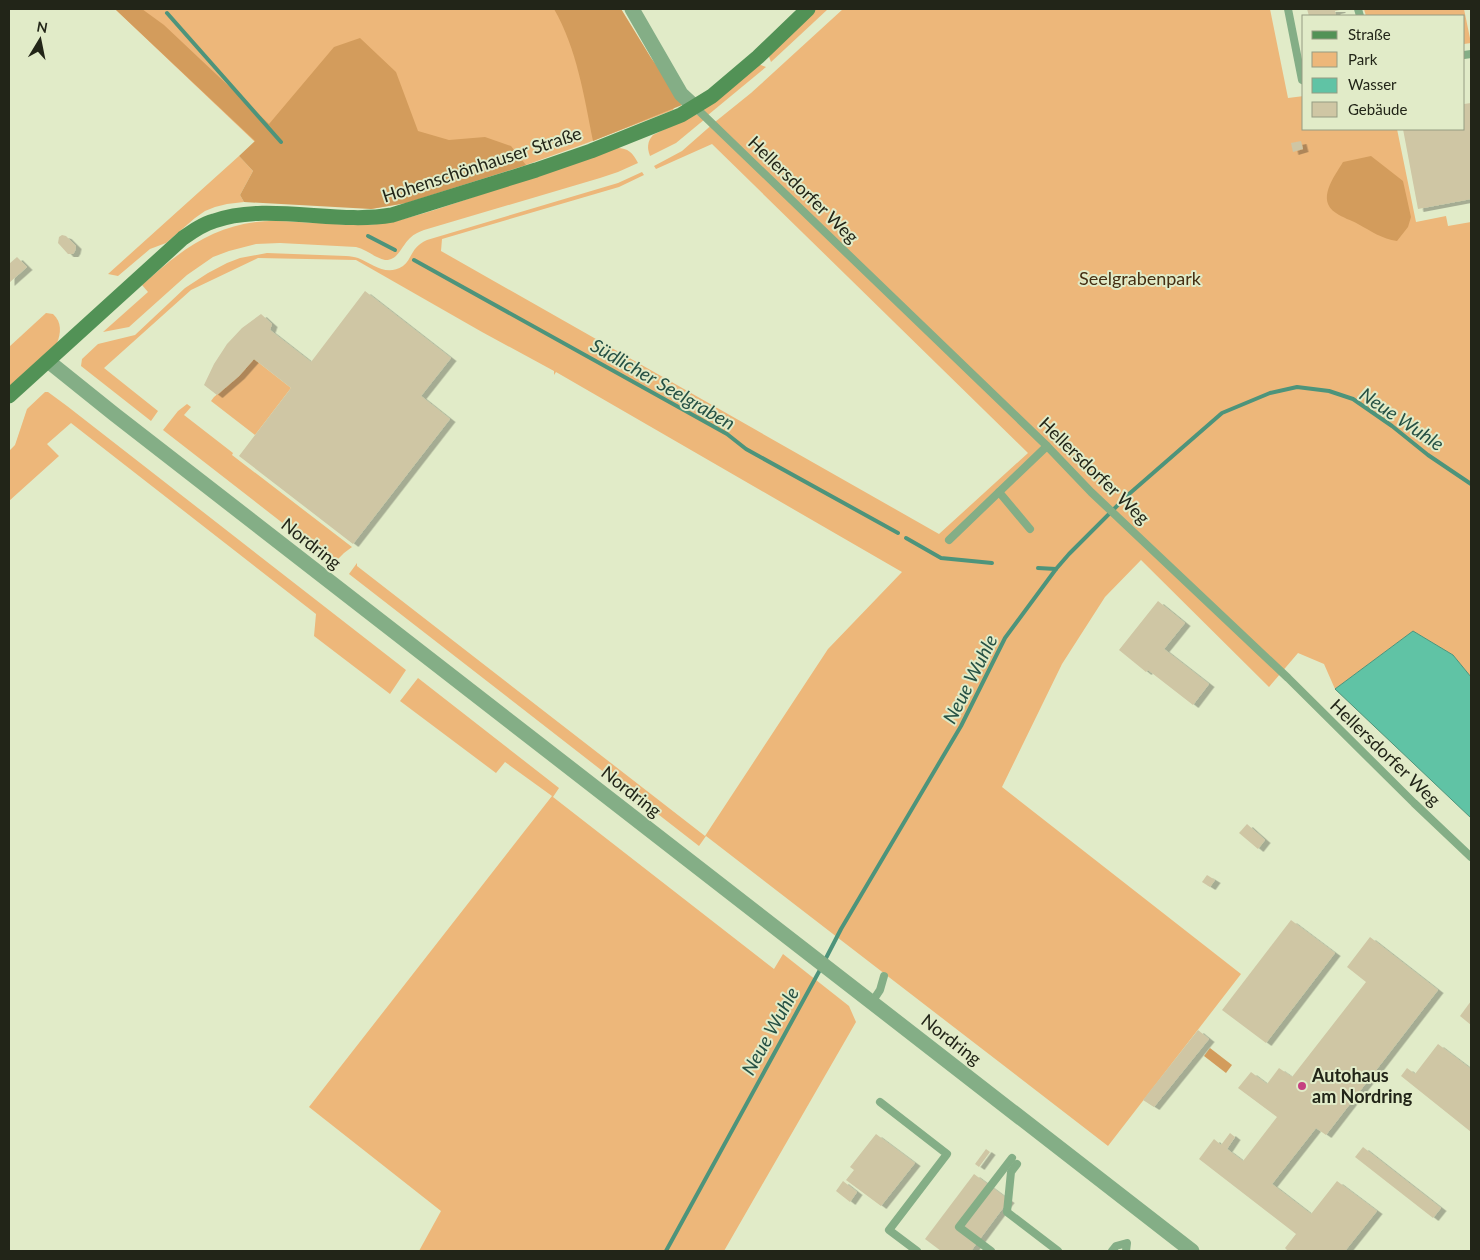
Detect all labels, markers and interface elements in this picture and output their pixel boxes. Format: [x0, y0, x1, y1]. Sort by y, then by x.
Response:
north arrow [15, 15, 65, 65]
legend [1302, 15, 1465, 130]
text: N [36, 17, 49, 36]
text: Straße [1348, 25, 1391, 43]
text: Park [1348, 50, 1378, 68]
text: Wasser [1348, 75, 1397, 93]
text: Gebäude [1348, 100, 1407, 118]
street label: Hohenschönhauser Straße [379, 121, 584, 207]
street label: Hellersdorfer Weg [744, 131, 863, 247]
park label: Seelgrabenpark [1079, 267, 1202, 289]
water label: Südlicher Seelgraben [587, 333, 739, 434]
water label: Neue Wuhle [1356, 382, 1449, 455]
street label: Hellersdorfer Weg [1035, 412, 1154, 528]
street label: Nordring [277, 513, 346, 574]
water label: Neue Wuhle [937, 631, 1002, 727]
street label: Hellersdorfer Weg [1326, 694, 1445, 810]
street label: Nordring [597, 761, 666, 822]
water label: Neue Wuhle [736, 983, 803, 1079]
street label: Nordring [917, 1009, 986, 1070]
place label: Autohaus am Nordring [1311, 1064, 1413, 1107]
marker: Autohaus am Nordring [1296, 1080, 1308, 1092]

